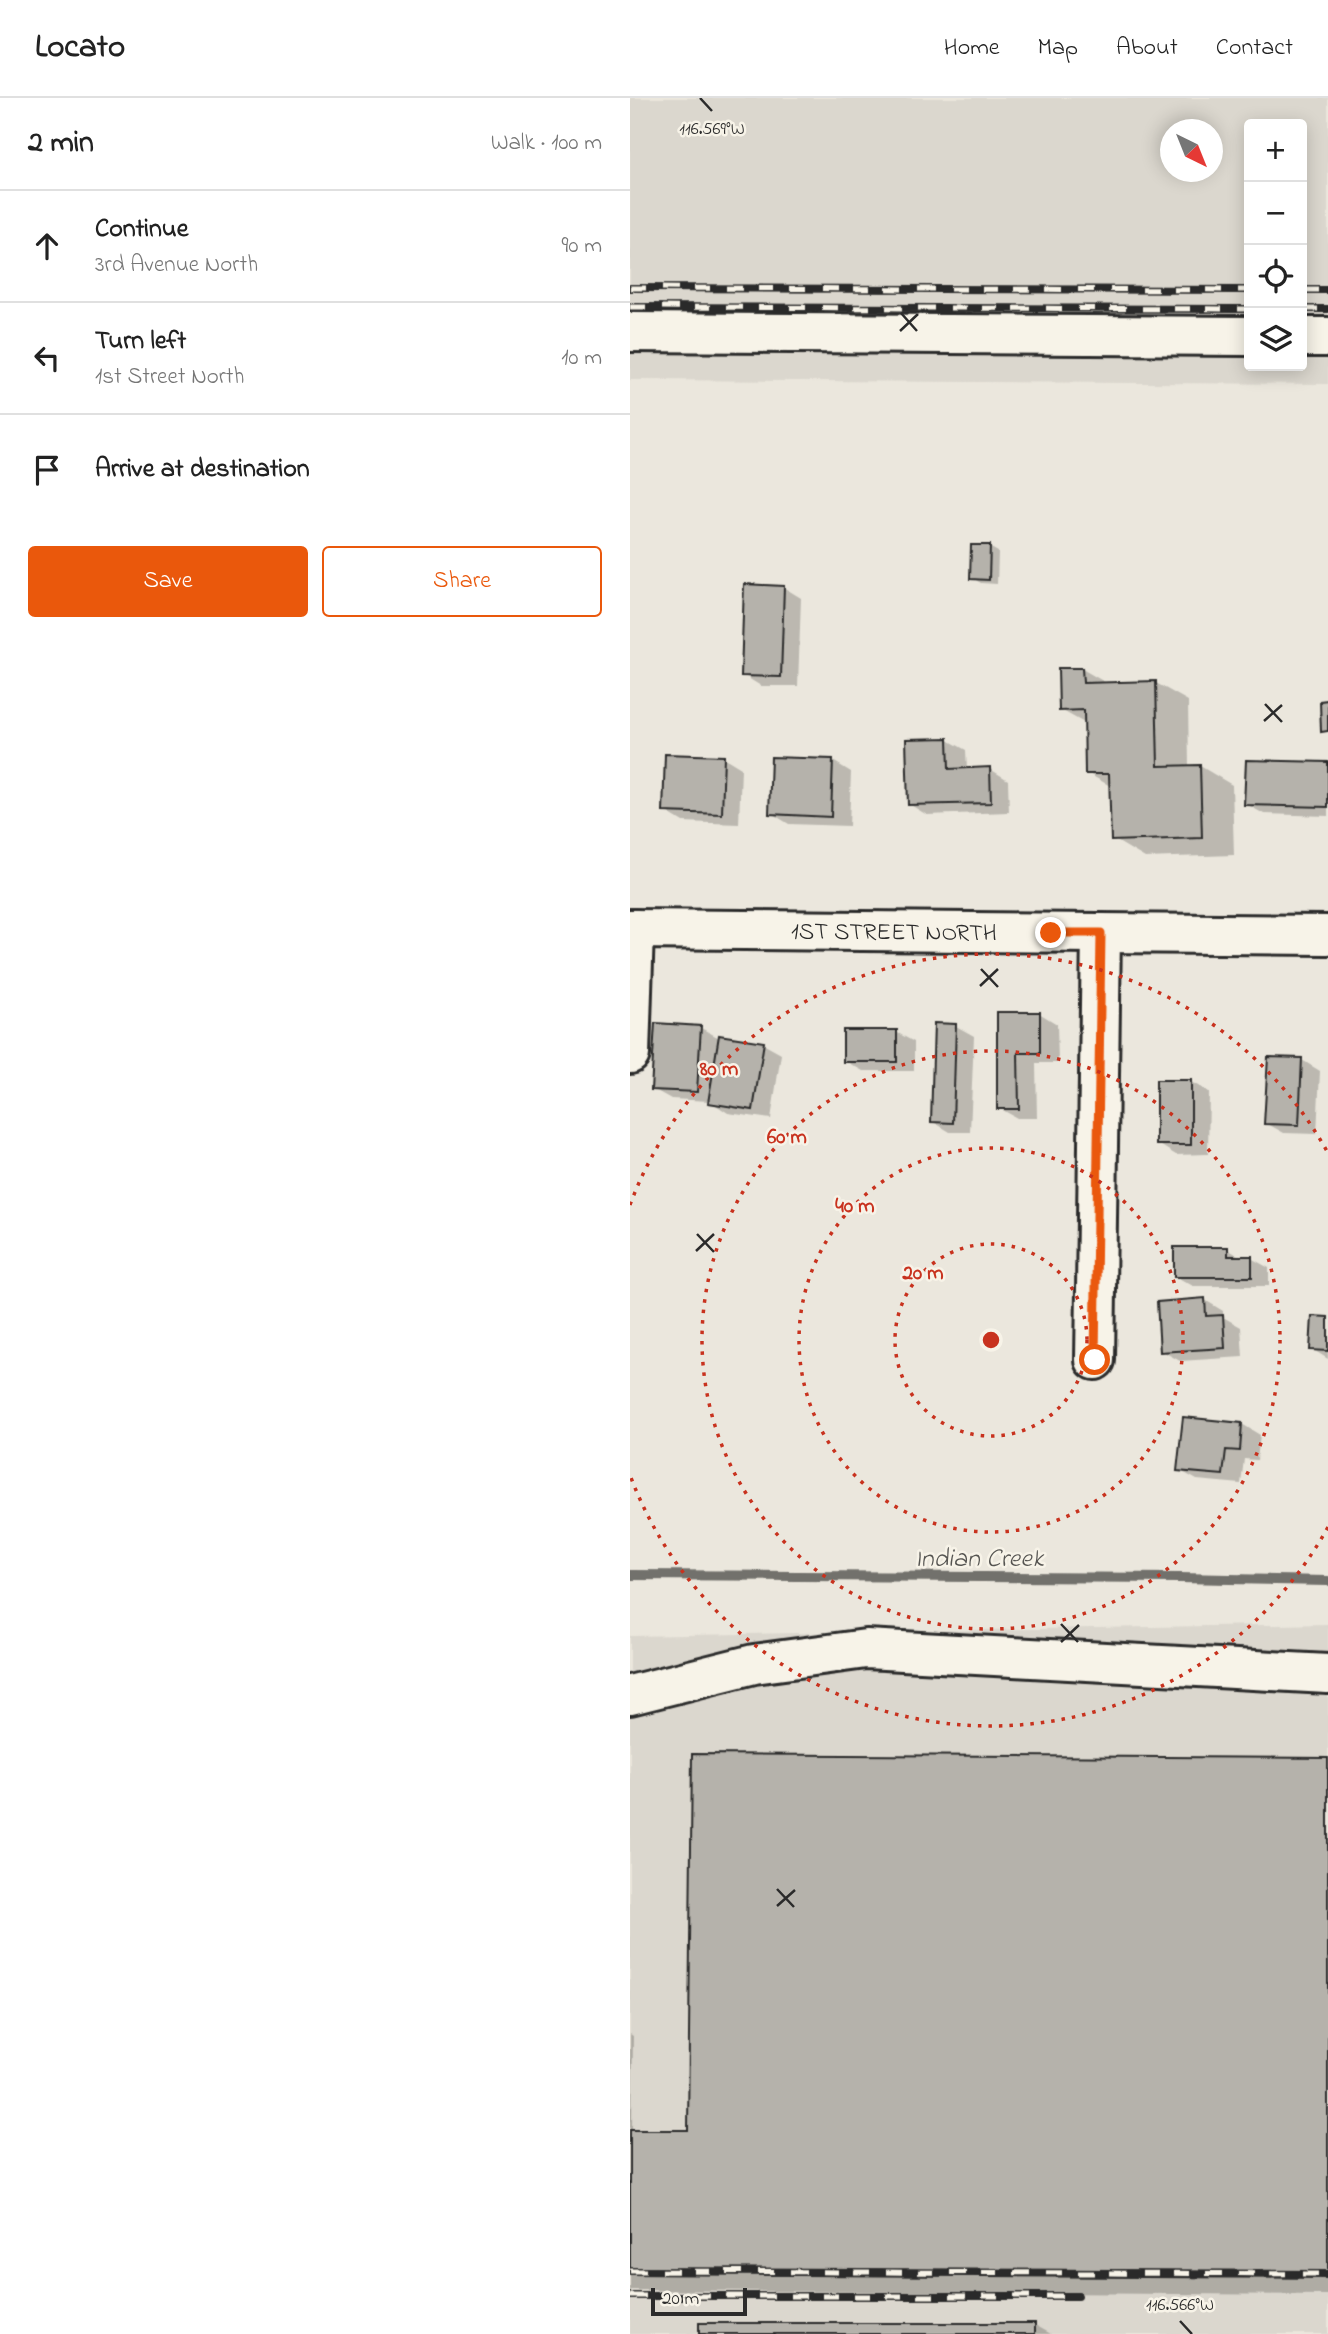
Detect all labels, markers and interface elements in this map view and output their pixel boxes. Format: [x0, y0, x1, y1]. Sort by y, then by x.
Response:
text: Locato [35, 24, 125, 72]
text: Home [944, 31, 1000, 66]
text: Map [1038, 31, 1078, 66]
text: About [1116, 31, 1178, 66]
text: Contact [1216, 31, 1293, 66]
text: 116.569°W [679, 117, 745, 143]
north arrow [1160, 119, 1223, 182]
map controls [1244, 119, 1307, 371]
button: + [1244, 119, 1307, 182]
text: 2 min [28, 122, 94, 166]
text: Walk · 100 m [491, 127, 602, 160]
button: − [1244, 182, 1307, 245]
text: Continue [95, 211, 188, 249]
icon: ahead [28, 227, 66, 265]
text: 90 m [562, 230, 602, 263]
button: locate [1244, 245, 1307, 308]
text: 3rd Avenue North [95, 249, 258, 282]
button: layers [1244, 308, 1307, 371]
text: Turn left [95, 323, 186, 361]
icon: left [28, 339, 66, 377]
text: 10 m [561, 342, 602, 375]
text: 1st Street North [95, 361, 244, 394]
icon: arrive [28, 451, 66, 489]
text: Arrive at destination [95, 451, 310, 489]
button: Save [28, 546, 308, 617]
button: Share [322, 546, 602, 617]
street label: 1ST STREET NORTH [791, 915, 997, 952]
route end [1035, 917, 1066, 948]
text: 80 m [699, 1055, 738, 1085]
text: 60 m [767, 1123, 807, 1153]
text: 40 m [835, 1192, 875, 1222]
text: 20 m [901, 1259, 944, 1289]
centre of rings [979, 1328, 1003, 1352]
route start [1079, 1344, 1110, 1375]
water label: Indian Creek [915, 1541, 1045, 1579]
scale bar [651, 2285, 747, 2317]
text: 20 m [662, 2286, 699, 2313]
text: 116.566°W [1146, 2293, 1214, 2319]

